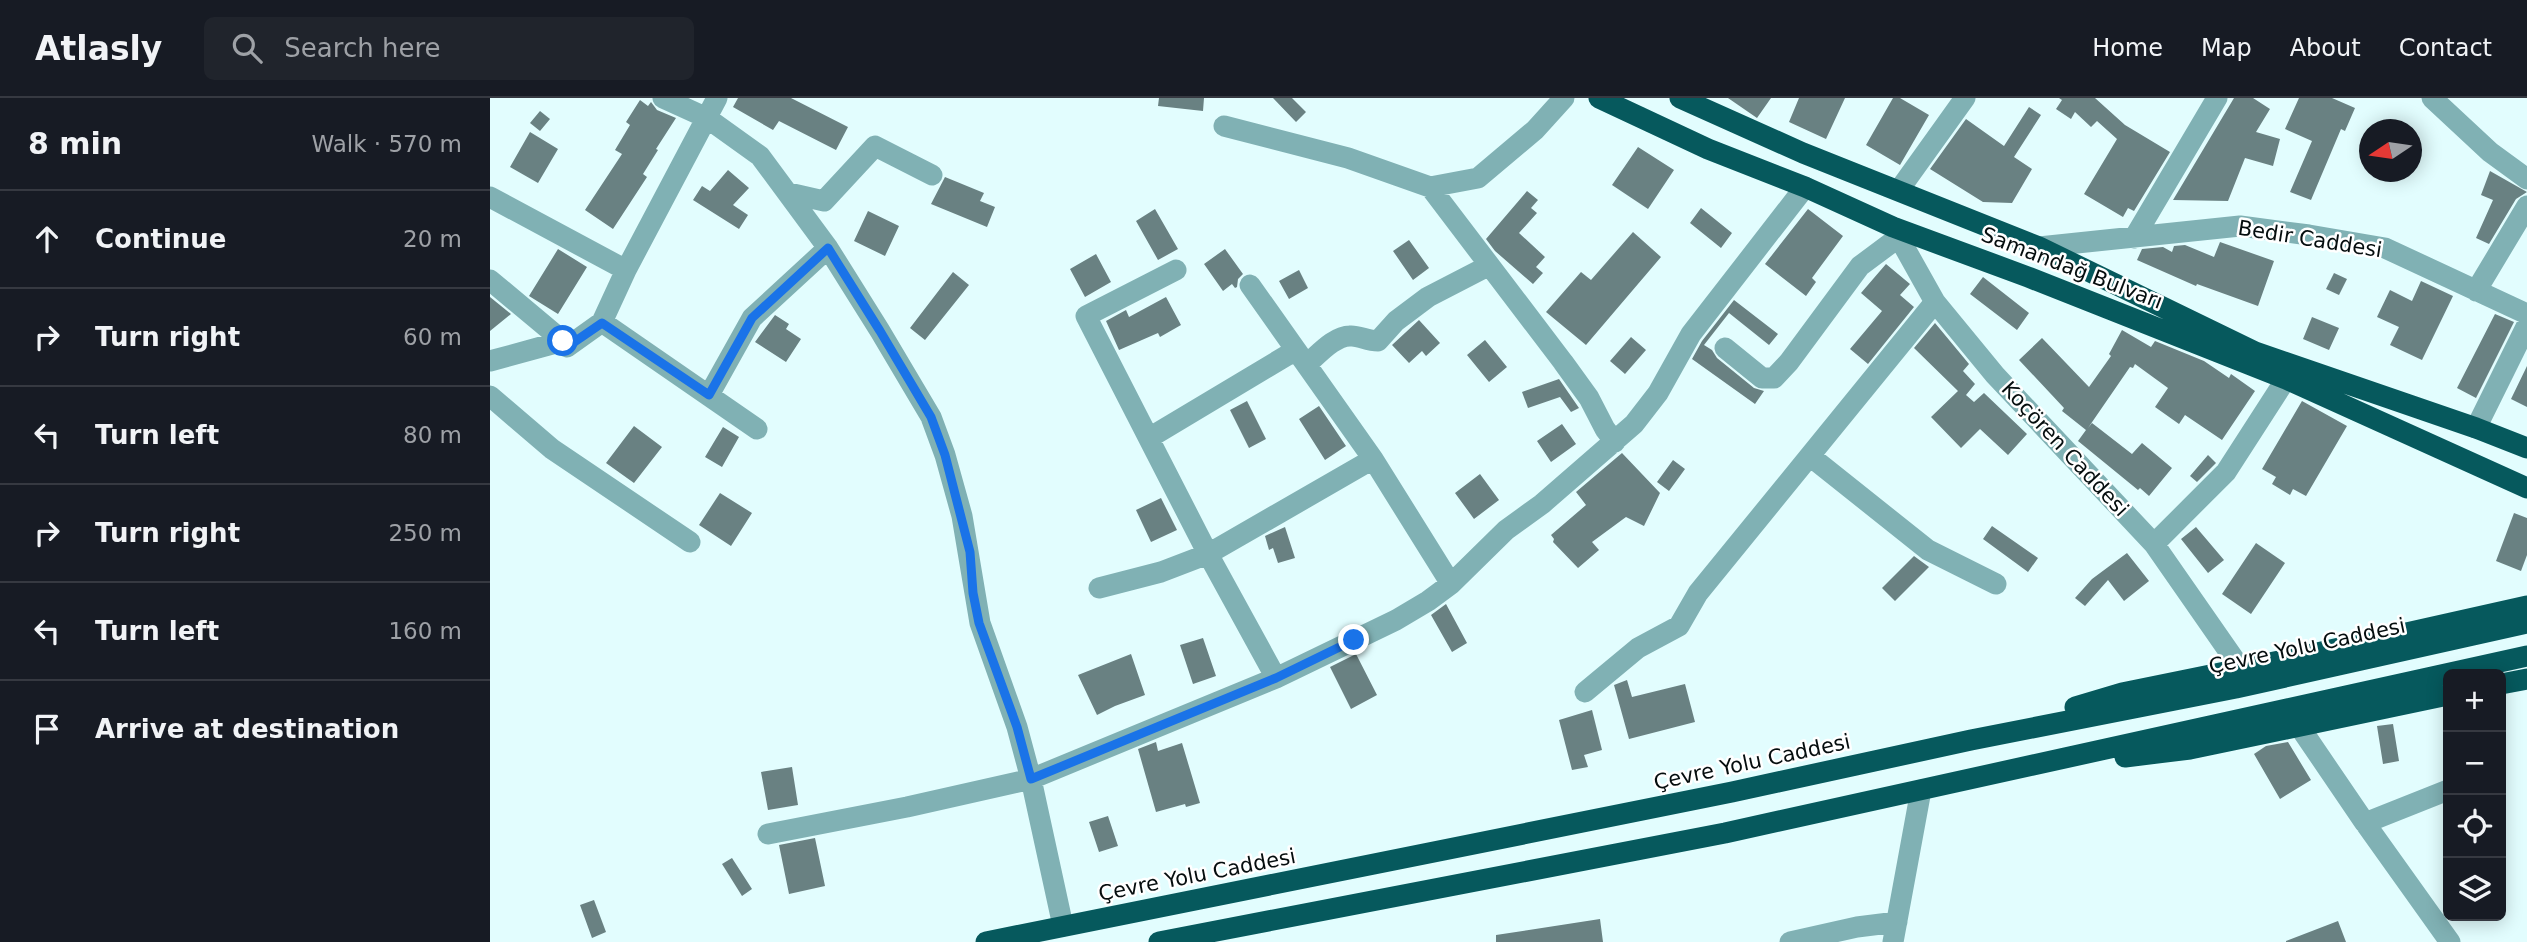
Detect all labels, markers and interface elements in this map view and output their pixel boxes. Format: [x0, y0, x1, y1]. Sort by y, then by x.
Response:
search box [204, 17, 694, 80]
text: Atlasly [35, 29, 162, 68]
icon: search [228, 29, 266, 67]
text: Search here [284, 33, 441, 63]
text: Home [2092, 34, 2163, 62]
text: Map [2201, 34, 2252, 62]
text: About [2290, 34, 2361, 62]
text: Contact [2399, 34, 2492, 62]
north arrow [2359, 119, 2422, 182]
text: 8 min [28, 126, 122, 161]
text: Walk · 570 m [311, 131, 462, 157]
street label: Bedir Caddesi [2236, 216, 2384, 262]
icon: ahead [28, 220, 66, 258]
street label: Samandağ Bulvarı [1978, 222, 2166, 314]
text: Continue [95, 224, 226, 254]
text: 20 m [403, 226, 462, 252]
icon: right [28, 318, 66, 356]
text: Turn right [95, 322, 240, 352]
text: 60 m [403, 324, 462, 350]
route start [547, 325, 578, 356]
street label: Koçören Caddesi [1997, 377, 2133, 521]
icon: left [28, 416, 66, 454]
text: Turn left [95, 420, 219, 450]
text: 80 m [403, 422, 462, 448]
icon: right [28, 514, 66, 552]
text: Turn right [95, 518, 240, 548]
text: 250 m [388, 520, 462, 546]
icon: left [28, 612, 66, 650]
street label: Çevre Yolu Caddesi [2207, 613, 2407, 679]
text: Turn left [95, 616, 219, 646]
text: 160 m [388, 618, 462, 644]
route end [1338, 624, 1369, 655]
map controls [2443, 669, 2506, 921]
button: + [2443, 669, 2506, 732]
icon: arrive [28, 710, 66, 748]
text: Arrive at destination [95, 714, 399, 744]
street label: Çevre Yolu Caddesi [1652, 729, 1852, 795]
button: − [2443, 732, 2506, 795]
button: locate [2443, 795, 2506, 858]
street label: Çevre Yolu Caddesi [1096, 844, 1298, 906]
button: layers [2443, 858, 2506, 921]

